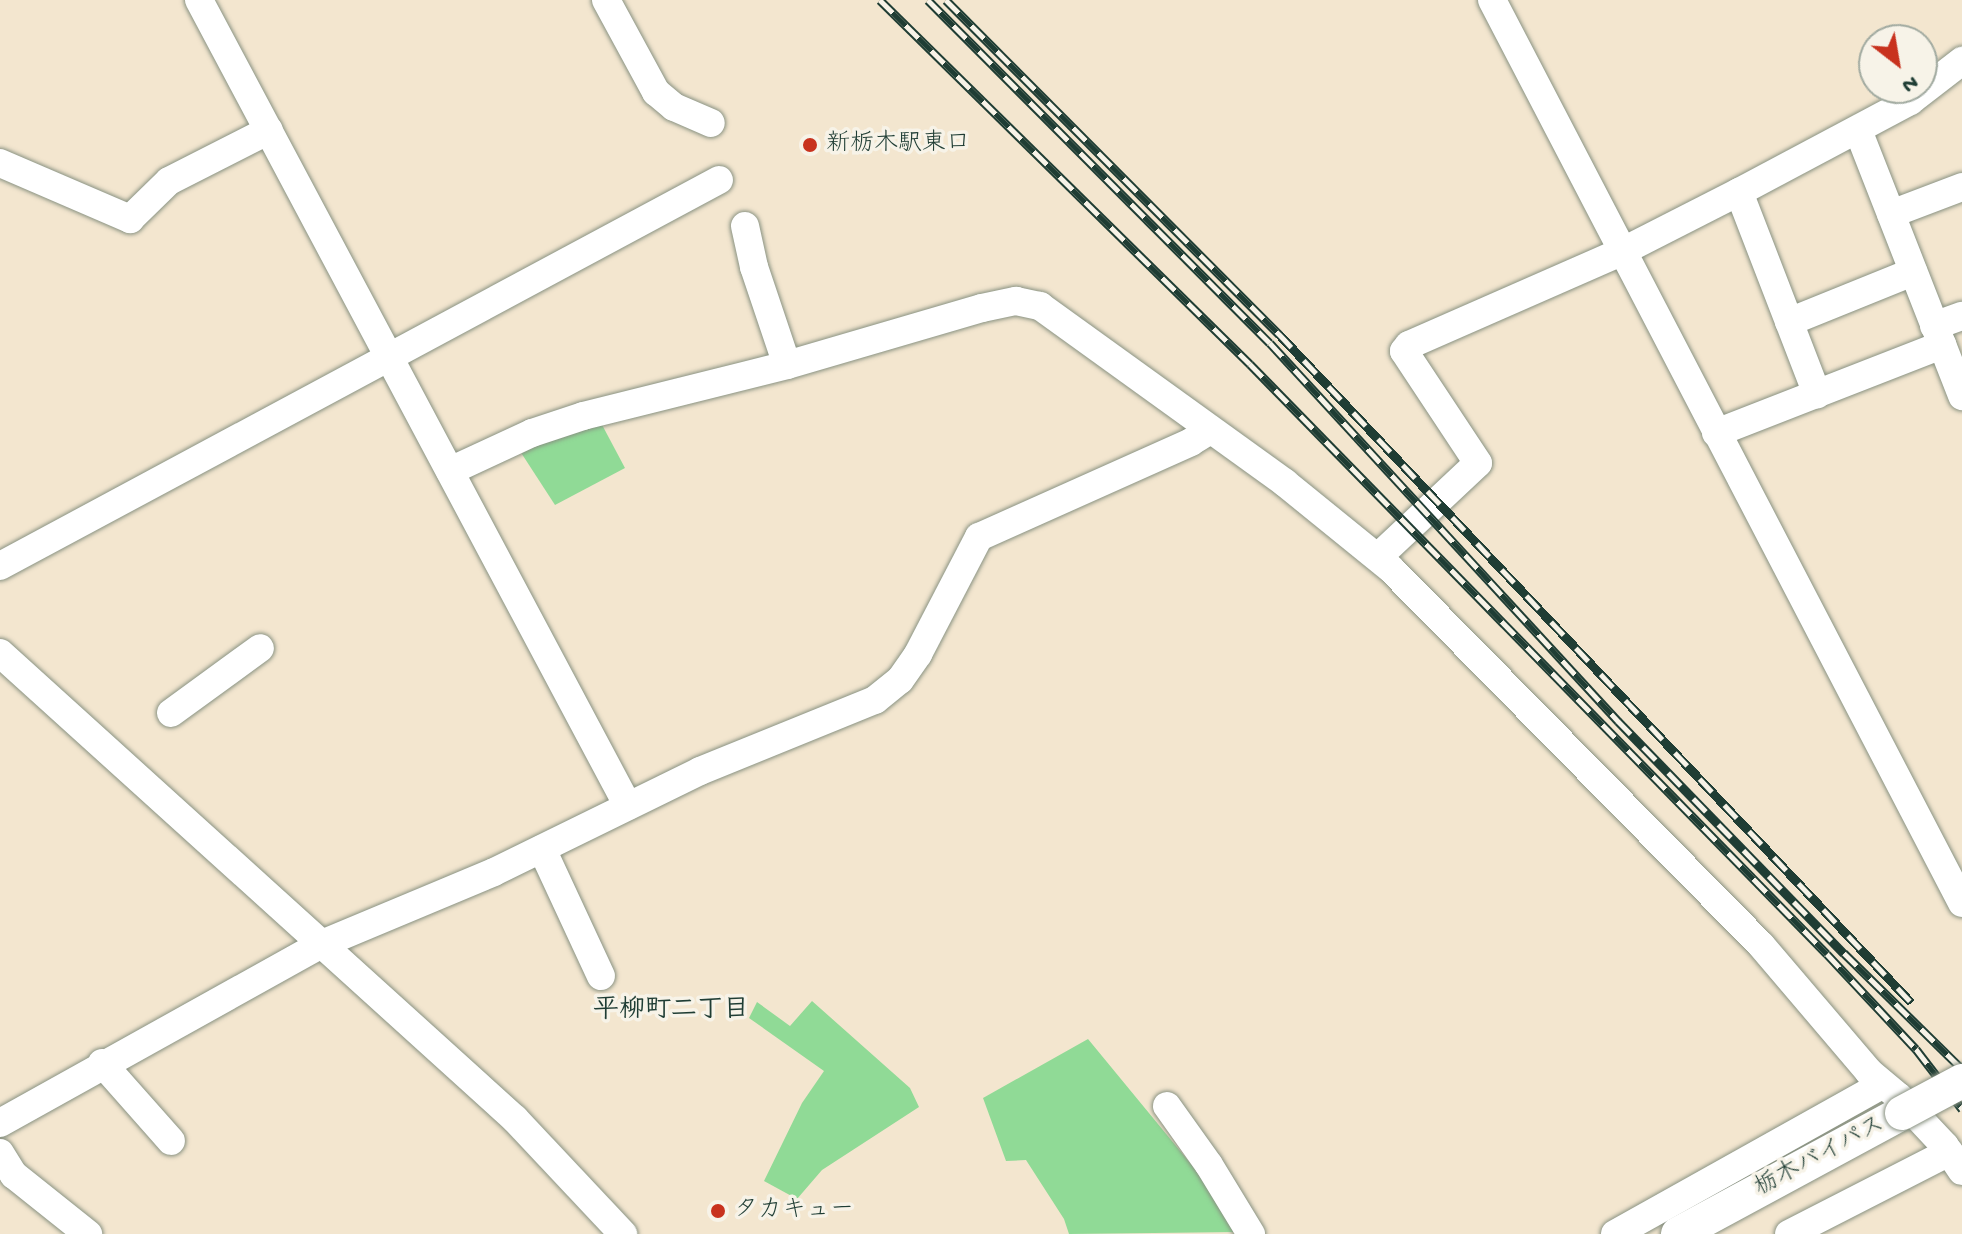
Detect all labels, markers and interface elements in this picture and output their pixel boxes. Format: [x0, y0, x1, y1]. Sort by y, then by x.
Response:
north arrow [1858, 24, 1938, 104]
text: N [1896, 68, 1922, 98]
place label: 新栃木駅東口 [826, 131, 970, 159]
marker: 新栃木駅東口 [801, 136, 819, 154]
district label: 平柳町二丁目 [593, 996, 749, 1028]
street label: 栃木バイパス [1750, 1110, 1890, 1204]
place label: タカキュー [734, 1197, 854, 1225]
marker: タカキュー [709, 1202, 727, 1220]

